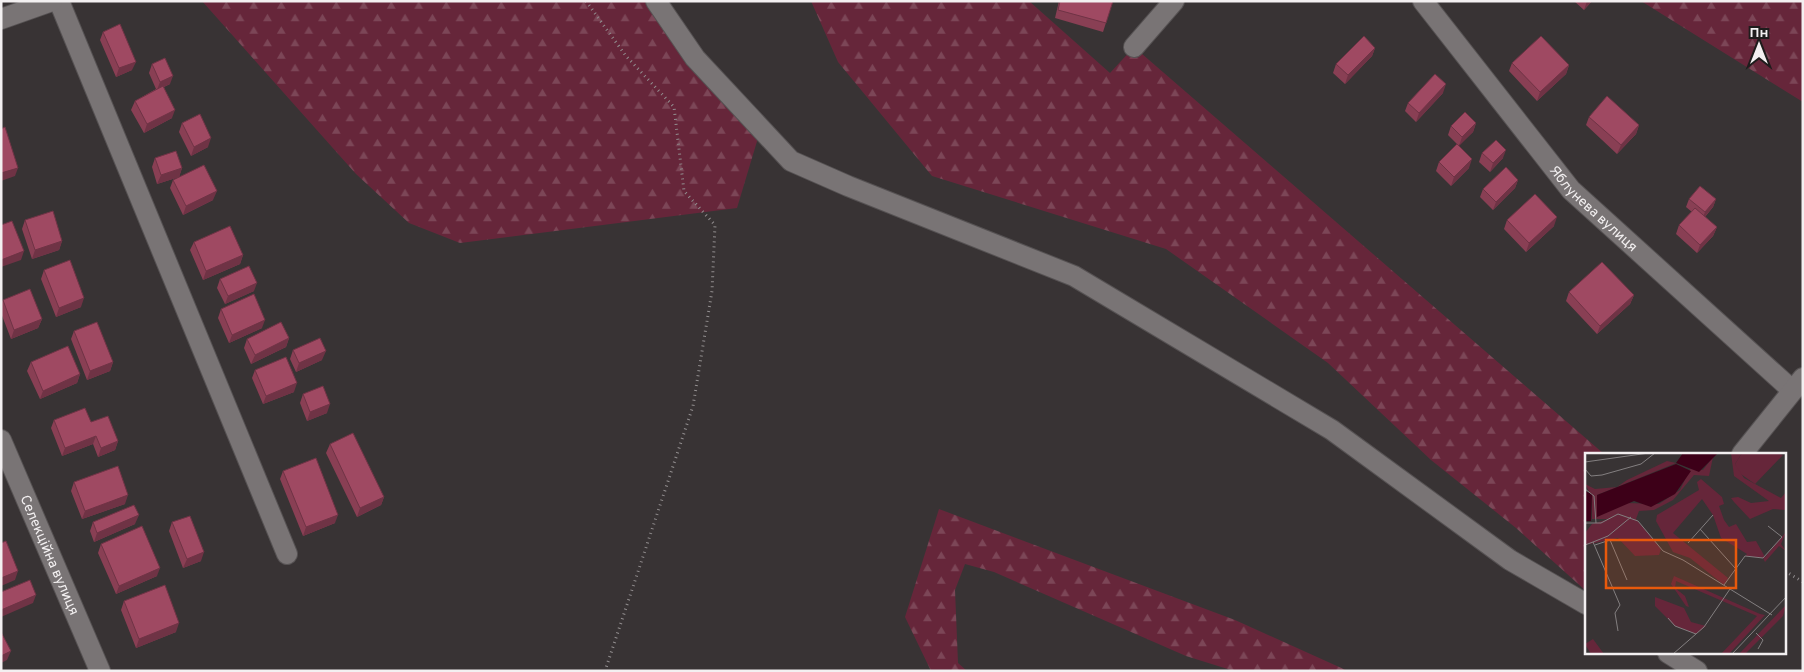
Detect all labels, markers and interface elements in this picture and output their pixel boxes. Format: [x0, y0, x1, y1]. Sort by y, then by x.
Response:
north arrow [1734, 20, 1784, 70]
text: Пн [1750, 25, 1768, 42]
street label: Яблунева вулиця [1545, 163, 1640, 256]
inset map [1585, 453, 1786, 654]
street label: Селекційна вулиця [16, 493, 82, 618]

